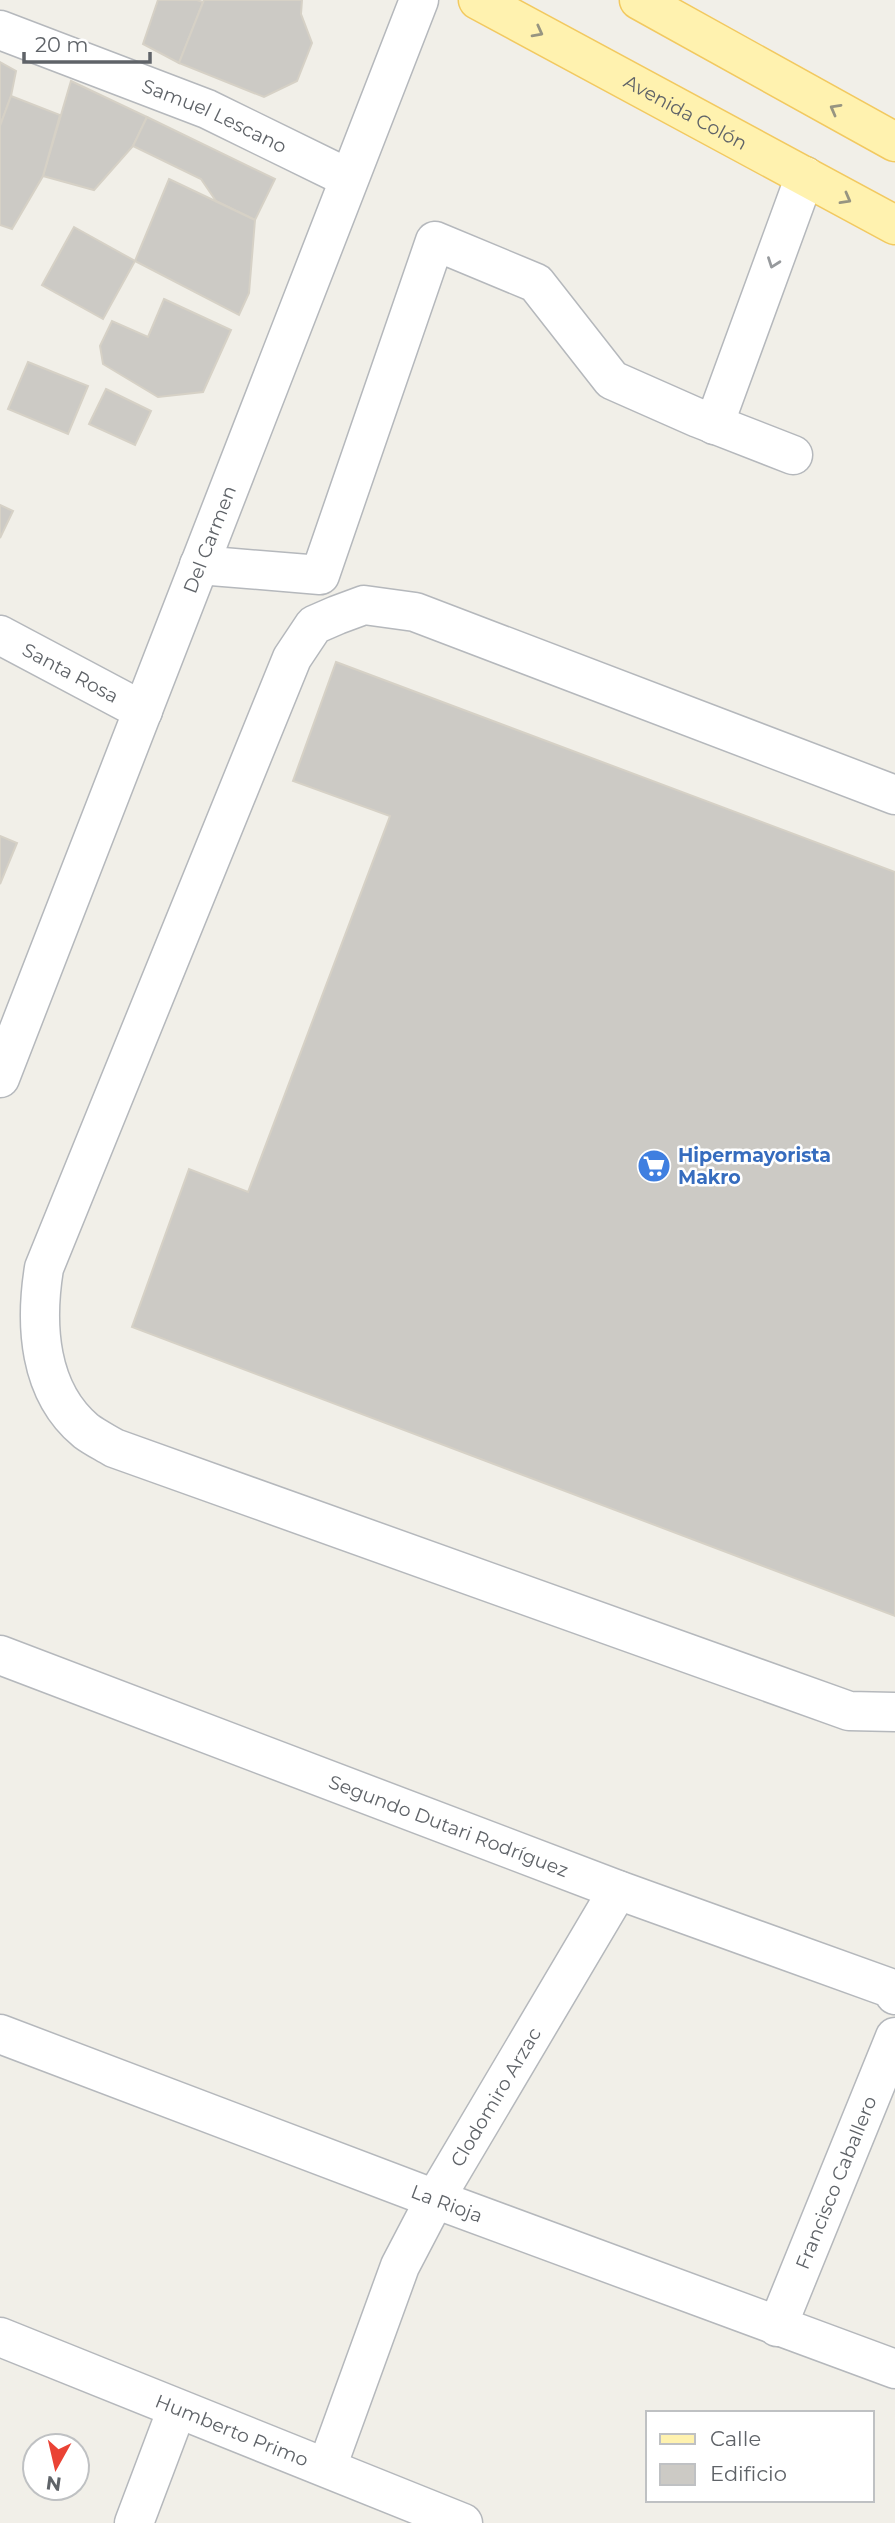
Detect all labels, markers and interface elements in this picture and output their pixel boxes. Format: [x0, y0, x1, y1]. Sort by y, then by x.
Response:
scale bar [24, 21, 150, 65]
one-way arrow [531, 24, 544, 38]
text: 20 m [35, 32, 89, 57]
street label: Avenida Colón [620, 70, 751, 155]
street label: Samuel Lescano [139, 74, 291, 158]
one-way arrow [830, 104, 843, 117]
one-way arrow [839, 190, 852, 204]
one-way arrow [768, 257, 782, 269]
street label: Del Carmen [178, 482, 241, 596]
street label: Santa Rosa [19, 638, 123, 707]
place label: Hipermayorista Makro [678, 1144, 831, 1189]
supermarket icon: Hipermayorista Makro [635, 1147, 673, 1185]
street label: Segundo Dutari Rodríguez [326, 1770, 572, 1882]
street label: Clodomiro Arzac [445, 2023, 546, 2171]
street label: Francisco Caballero [790, 2092, 881, 2272]
street label: La Rioja [408, 2180, 486, 2227]
street label: Humberto Primo [152, 2389, 312, 2471]
legend [646, 2411, 874, 2502]
text: Calle [710, 2426, 761, 2451]
north arrow [21, 2432, 91, 2502]
text: Edificio [710, 2461, 787, 2486]
text: N [44, 2471, 63, 2496]

